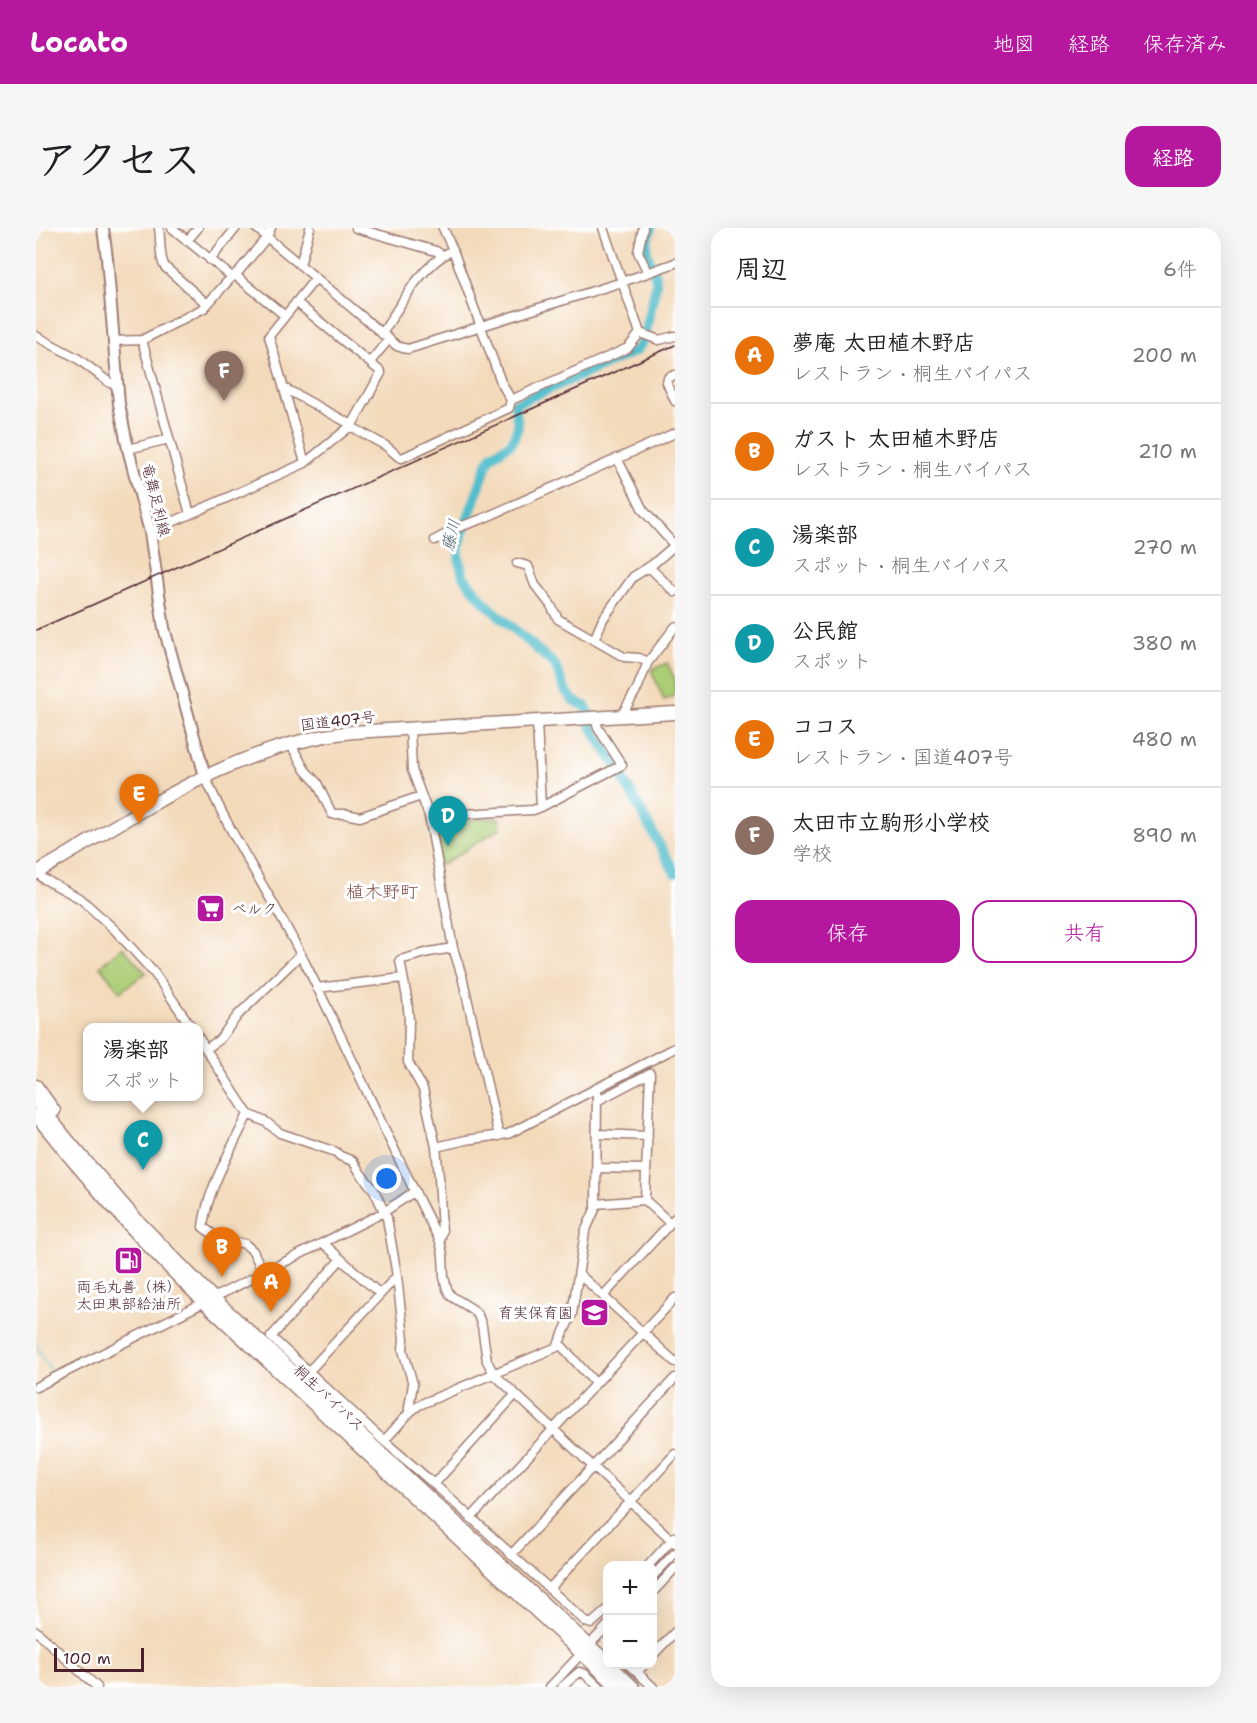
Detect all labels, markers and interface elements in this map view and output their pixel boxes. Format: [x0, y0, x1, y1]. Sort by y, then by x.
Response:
text: Locato [30, 23, 128, 61]
text: 地図 [993, 30, 1035, 58]
text: 経路 [1068, 30, 1110, 58]
text: 保存済み [1143, 30, 1227, 58]
button: 経路 [1125, 126, 1221, 187]
text: アクセス [36, 131, 201, 187]
text: 周辺 [735, 251, 787, 286]
text: 6件 [1163, 256, 1197, 282]
text: 夢庵 太田植木野店 [792, 328, 976, 357]
text: A [747, 342, 762, 368]
text: 200 m [1132, 342, 1197, 368]
pin: F [204, 352, 243, 401]
text: レストラン · 桐生バイパス [792, 360, 1032, 386]
text: ガスト 太田植木野店 [792, 424, 1000, 453]
text: B [748, 438, 761, 464]
text: 210 m [1138, 438, 1197, 464]
text: レストラン · 桐生バイパス [792, 456, 1032, 482]
street label: 竜舞足利線 [137, 461, 175, 539]
water label: 藤川 [437, 517, 465, 553]
text: 湯楽部 [792, 520, 858, 549]
text: C [748, 534, 761, 560]
text: 270 m [1133, 534, 1197, 560]
text: スポット · 桐生バイパス [792, 552, 1011, 578]
text: 公民館 [792, 616, 858, 645]
text: D [747, 630, 762, 656]
text: 380 m [1132, 630, 1197, 656]
text: スポット [792, 648, 872, 674]
street label: 国道407号 [299, 706, 377, 736]
text: ココス [792, 712, 858, 741]
text: E [748, 726, 761, 752]
text: 480 m [1132, 726, 1197, 752]
text: レストラン · 国道407号 [792, 744, 1014, 770]
pin: E [120, 774, 158, 824]
pin: D [428, 796, 468, 846]
text: 太田市立駒形小学校 [792, 808, 990, 837]
text: F [749, 822, 760, 848]
text: 890 m [1132, 822, 1197, 848]
text: 学校 [792, 840, 832, 866]
district label: 植木野町 [346, 880, 418, 904]
supermarket icon: ベルク [195, 893, 227, 925]
place label: ベルク [232, 899, 277, 919]
button: 保存 [735, 900, 960, 963]
button: 共有 [972, 900, 1197, 963]
popup [83, 1023, 203, 1101]
text: 湯楽部 [103, 1035, 169, 1064]
text: スポット [103, 1067, 183, 1093]
pin: C [124, 1120, 162, 1170]
your location [372, 1164, 401, 1193]
pin: B [202, 1228, 242, 1277]
fuel station icon: 両毛丸善（株） 太田東部給油所 [113, 1244, 145, 1276]
pin: A [252, 1262, 290, 1312]
place label: 両毛丸善（株） 太田東部給油所 [76, 1277, 182, 1314]
school or university icon: 育実保育園 [578, 1297, 610, 1329]
place label: 育実保育園 [498, 1303, 573, 1323]
street label: 桐生バイパス [289, 1360, 369, 1436]
map controls [603, 1561, 657, 1669]
button: + [603, 1561, 657, 1615]
button: − [603, 1615, 657, 1669]
scale bar [54, 1645, 144, 1672]
text: 100 m [63, 1648, 111, 1669]

